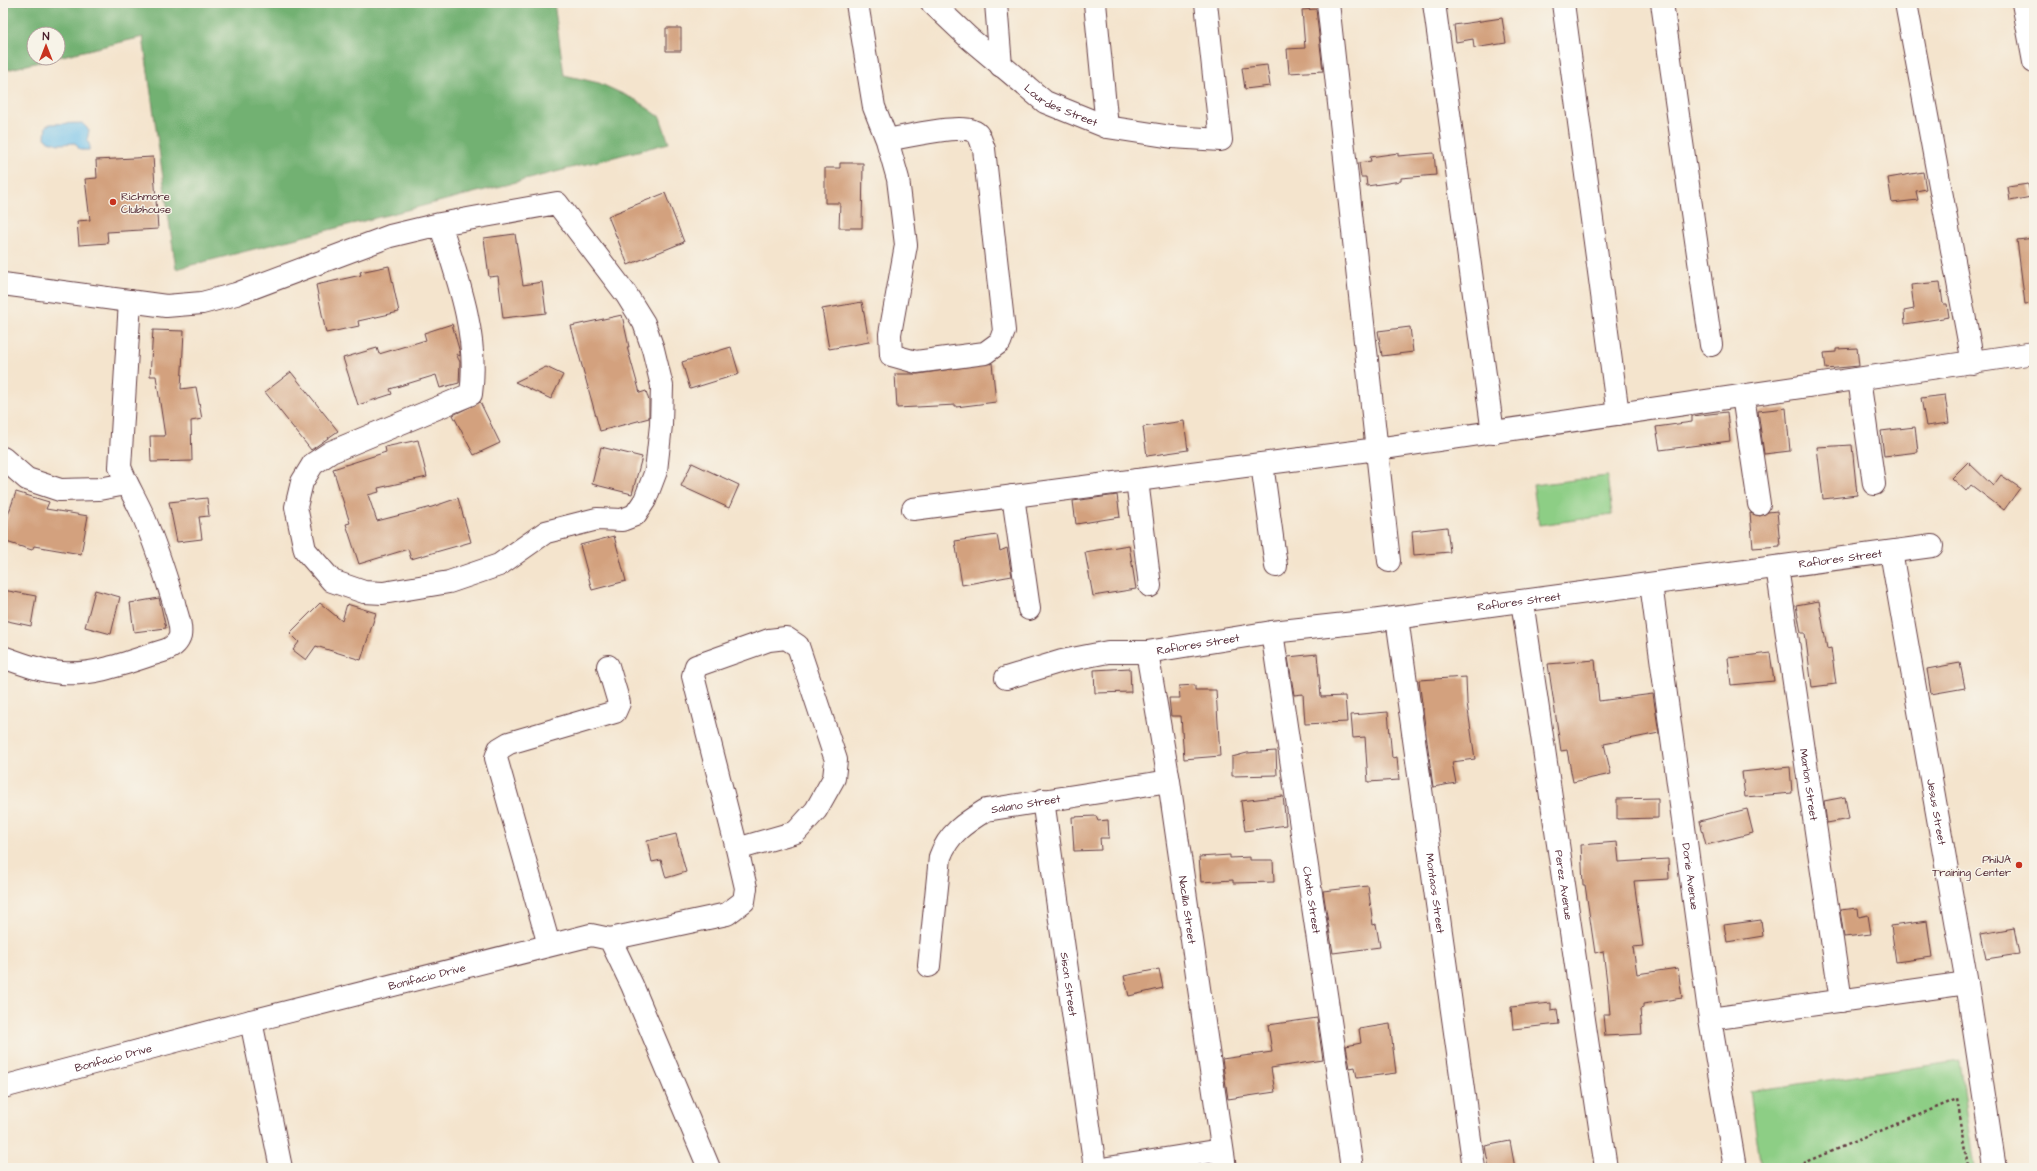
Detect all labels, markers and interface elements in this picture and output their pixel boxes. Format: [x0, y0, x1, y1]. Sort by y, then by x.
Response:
north arrow [26, 26, 66, 66]
text: N [43, 29, 50, 44]
street label: Lourdes Street [1021, 80, 1100, 130]
place label: Richmore Clubhouse [121, 189, 171, 217]
marker: Richmore Clubhouse [108, 197, 118, 207]
street label: Raflores Street [1798, 545, 1883, 571]
street label: Raflores Street [1477, 588, 1562, 614]
street label: Raflores Street [1155, 630, 1241, 658]
street label: Marlon Street [1796, 748, 1822, 822]
street label: Jesus Street [1924, 778, 1950, 847]
street label: Salano Street [990, 791, 1062, 817]
street label: Dorie Avenue [1679, 842, 1703, 911]
street label: Perez Avenue [1551, 849, 1577, 921]
street label: Montaos Street [1423, 852, 1449, 935]
place label: PhilJA Training Center [1932, 852, 2011, 881]
marker: PhilJA Training Center [2014, 860, 2024, 870]
street label: Chato Street [1300, 865, 1325, 935]
street label: Nacilla Street [1175, 875, 1200, 945]
street label: Sison Street [1057, 951, 1081, 1018]
street label: Bonifacio Drive [387, 960, 467, 993]
street label: Bonifacio Drive [73, 1040, 153, 1075]

